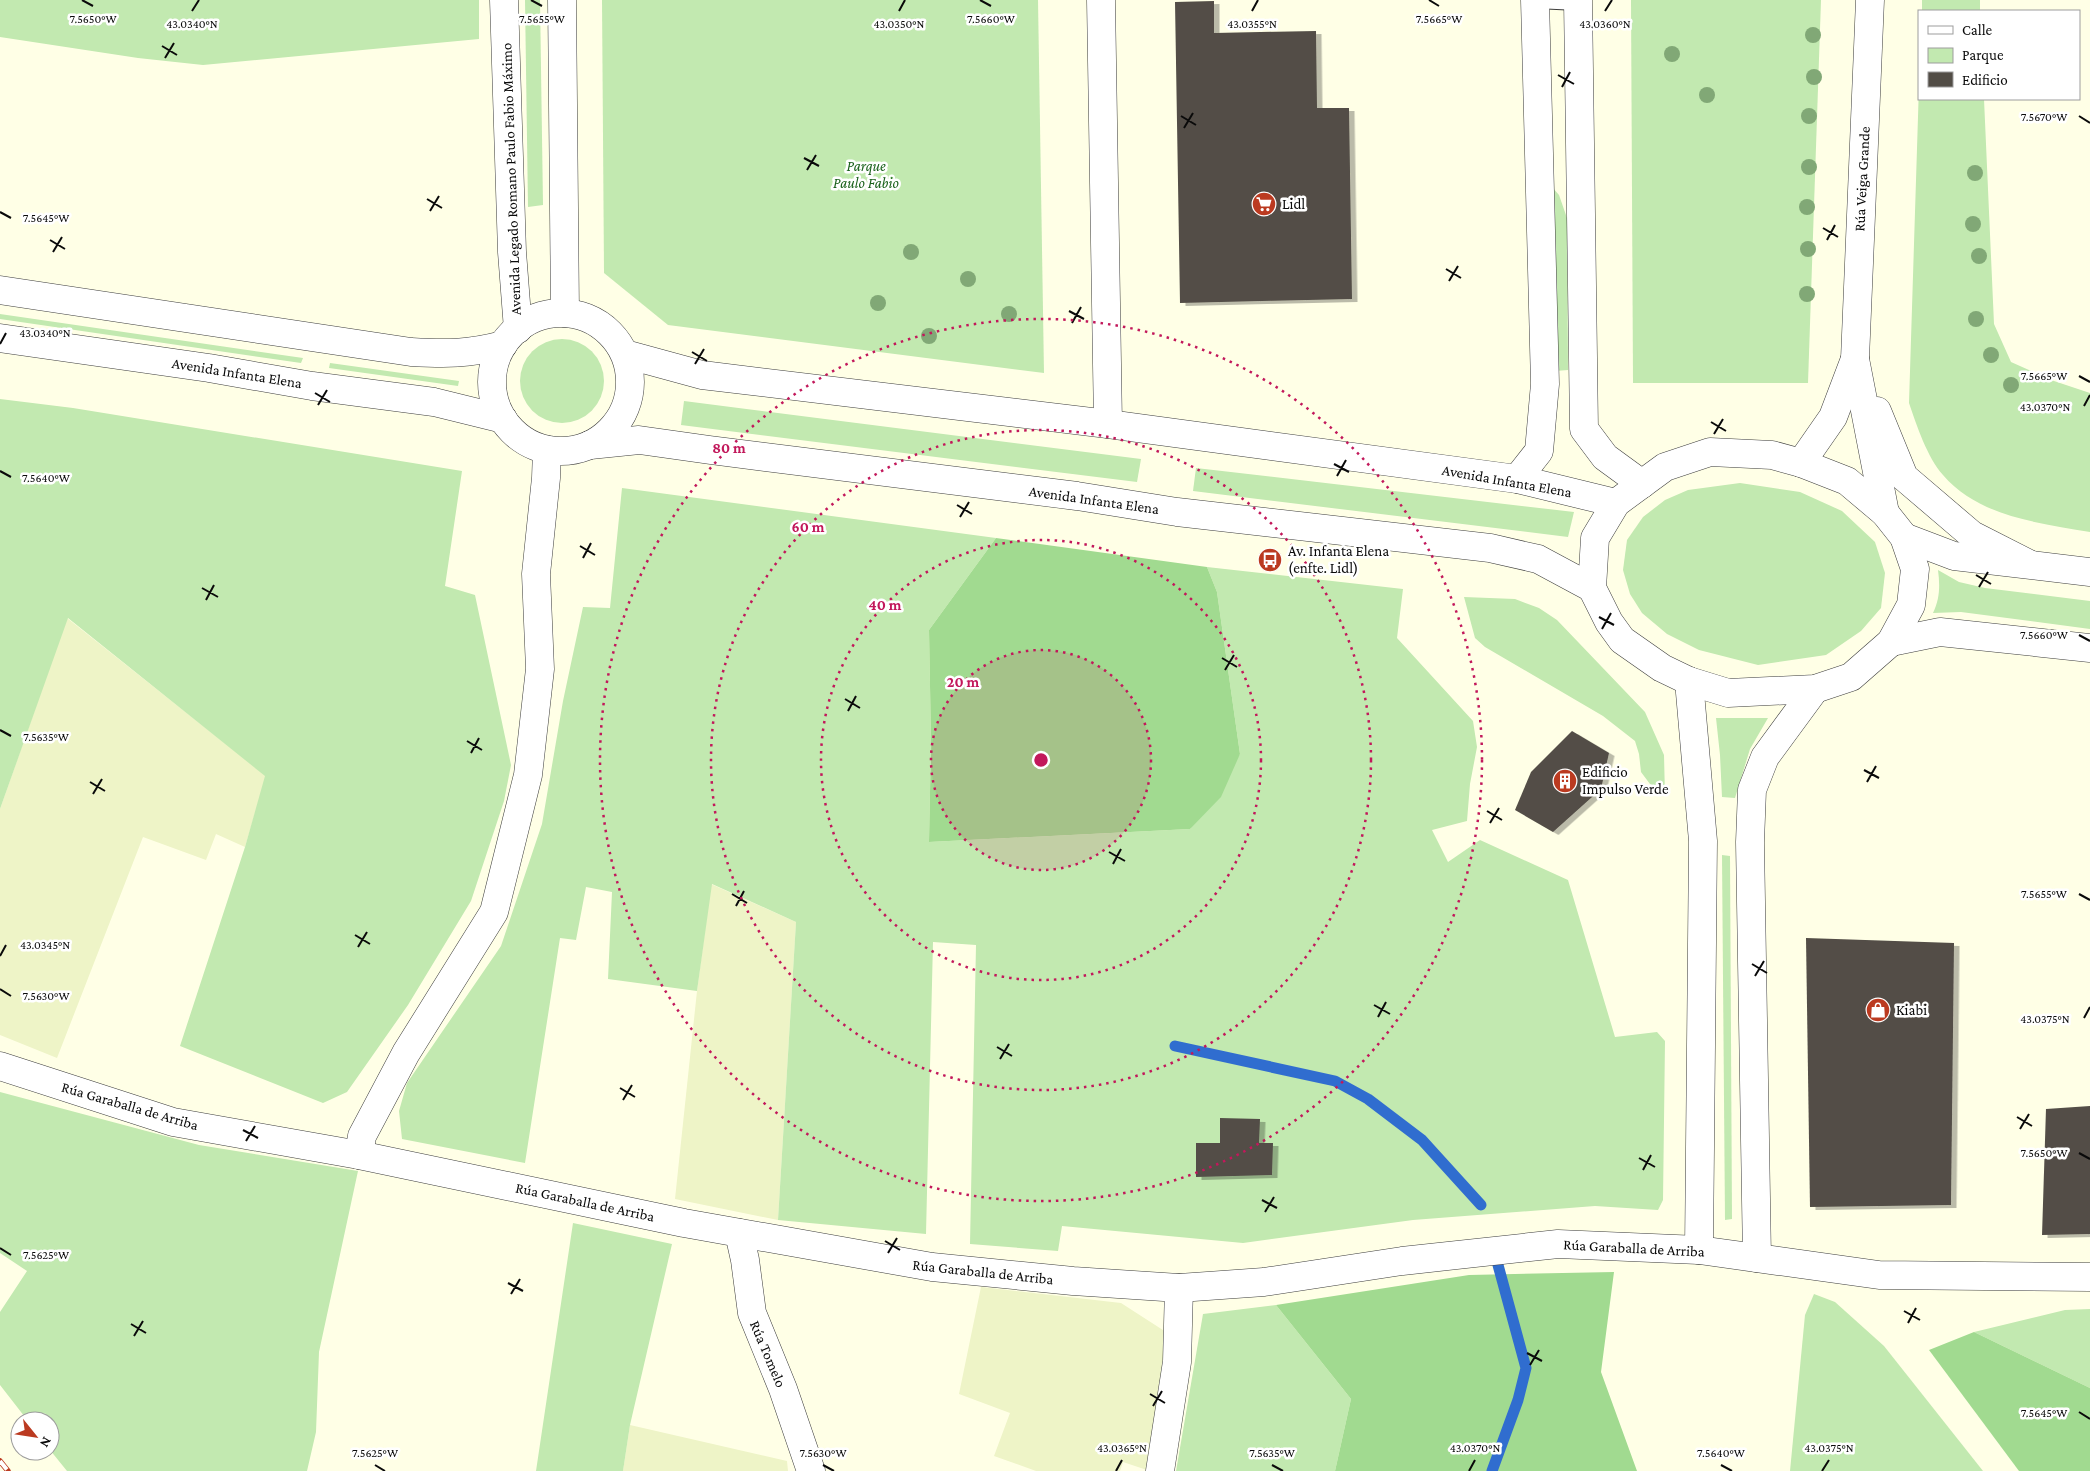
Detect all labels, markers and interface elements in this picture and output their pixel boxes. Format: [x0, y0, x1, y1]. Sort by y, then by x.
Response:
legend [1918, 10, 2080, 100]
text: 7.5650°W [69, 12, 117, 26]
text: 7.5655°W [519, 12, 565, 26]
text: 7.5660°W [967, 12, 1015, 26]
text: 7.5665°W [1416, 12, 1462, 26]
text: 43.0340°N [166, 17, 218, 31]
text: 43.0350°N [874, 17, 925, 31]
text: 43.0355°N [1227, 17, 1277, 31]
text: 43.0360°N [1579, 17, 1631, 31]
text: Calle [1962, 22, 1993, 38]
street label: Avenida Legado Romano Paulo Fabio Máximo [498, 42, 525, 315]
text: Parque [1962, 47, 2004, 64]
text: Edificio [1962, 72, 2008, 88]
text: 7.5670°W [2021, 110, 2067, 124]
street label: Rúa Veiga Grande [1851, 126, 1874, 232]
park label: Parque Paulo Fabio [833, 158, 899, 191]
supermarket icon: Lidl [1251, 191, 1277, 217]
place label: Lidl [1282, 196, 1305, 212]
text: 7.5645°W [23, 211, 69, 225]
text: 43.0340°N [19, 326, 71, 340]
street label: Avenida Infanta Elena [171, 355, 303, 391]
text: 7.5665°W [2021, 369, 2067, 383]
text: 43.0370°N [2020, 400, 2070, 414]
text: 80 m [712, 440, 746, 456]
street label: Avenida Infanta Elena [1441, 462, 1573, 500]
text: 7.5640°W [22, 471, 70, 485]
street label: Avenida Infanta Elena [1028, 483, 1160, 517]
text: 60 m [792, 519, 825, 535]
place label: Av. Infanta Elena (enfte. Lidl) [1288, 543, 1389, 577]
bus stop icon: Av. Infanta Elena (enfte. Lidl) [1257, 547, 1283, 573]
text: 40 m [869, 597, 902, 613]
text: 7.5660°W [2020, 628, 2068, 642]
text: 20 m [947, 674, 979, 690]
text: 7.5635°W [23, 730, 69, 744]
centre of rings [1032, 751, 1050, 769]
place label: Edificio Impulso Verde [1582, 764, 1669, 798]
building icon: Edificio Impulso Verde [1552, 768, 1578, 794]
text: 7.5655°W [2021, 887, 2067, 901]
text: 43.0345°N [20, 938, 70, 952]
text: 7.5630°W [23, 989, 69, 1003]
shop icon: Kiabi [1865, 997, 1891, 1023]
place label: Kiabi [1896, 1002, 1927, 1018]
text: 43.0375°N [2020, 1012, 2070, 1026]
street label: Rúa Garaballa de Arriba [60, 1079, 200, 1133]
text: 7.5650°W [2020, 1146, 2068, 1160]
street label: Rúa Garaballa de Arriba [514, 1179, 656, 1225]
street label: Rúa Garaballa de Arriba [1563, 1236, 1705, 1260]
text: 7.5625°W [23, 1248, 69, 1262]
street label: Rúa Garaballa de Arriba [912, 1257, 1054, 1287]
street label: Rúa Tomelo [747, 1318, 789, 1390]
text: 7.5645°W [2021, 1406, 2067, 1420]
north arrow [10, 1411, 60, 1461]
text: N [37, 1434, 56, 1451]
text: 43.0365°N [1097, 1441, 1147, 1455]
text: 43.0370°N [1450, 1441, 1500, 1455]
text: 43.0375°N [1804, 1441, 1854, 1455]
text: 7.5625°W [352, 1446, 398, 1460]
text: 7.5630°W [800, 1446, 846, 1460]
text: 7.5635°W [1249, 1446, 1295, 1460]
text: 7.5640°W [1697, 1446, 1745, 1460]

